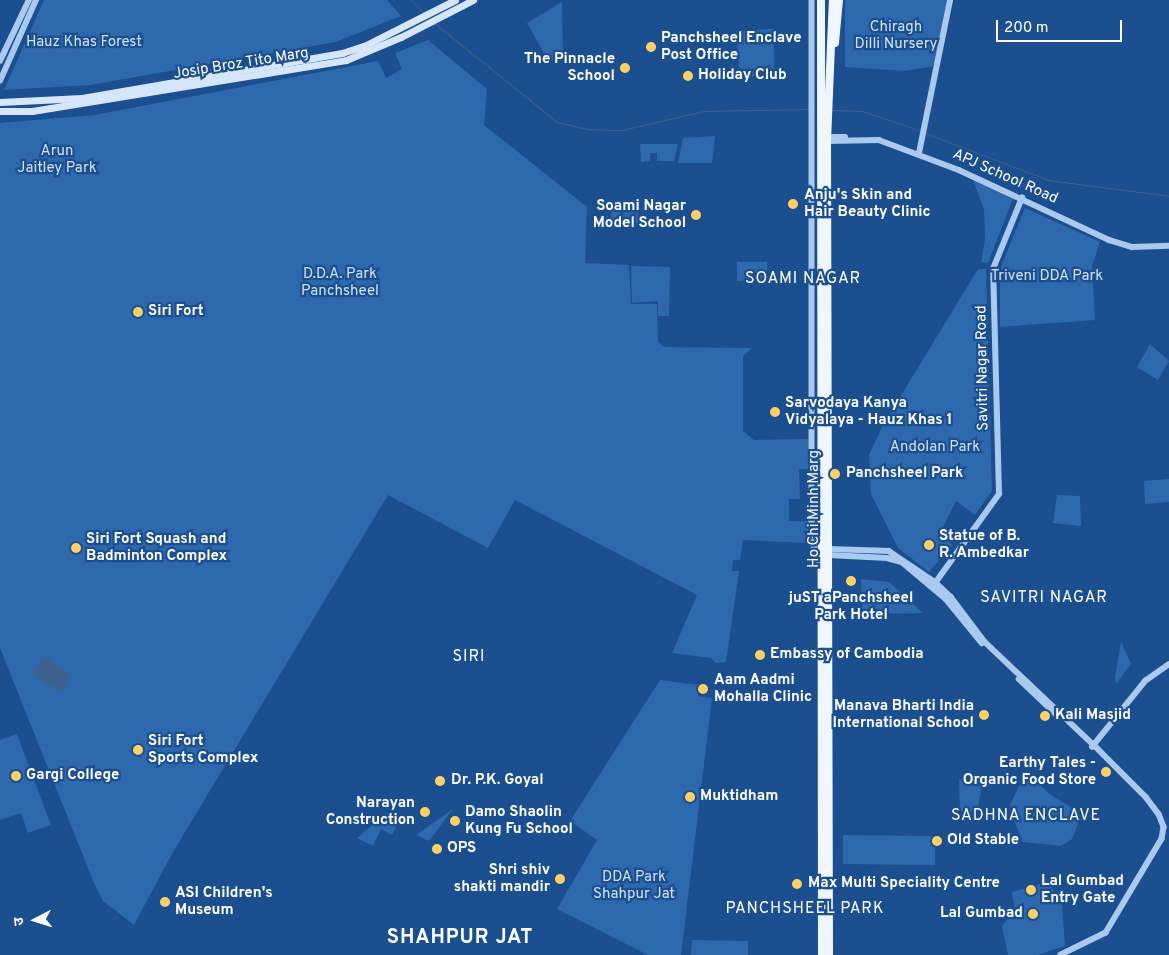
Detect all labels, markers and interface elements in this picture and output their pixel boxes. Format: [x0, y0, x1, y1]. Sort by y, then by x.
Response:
scale bar [999, 10, 1125, 42]
park label: Chiragh Dilli Nursery [854, 18, 938, 53]
text: 200 m [1004, 19, 1049, 38]
place label: Panchsheel Enclave Post Office [661, 29, 802, 64]
park label: Hauz Khas Forest [26, 34, 142, 52]
marker: Panchsheel Enclave Post Office [645, 41, 657, 53]
street label: Josip Broz Tito Marg [172, 44, 310, 84]
place label: The Pinnacle School [524, 50, 615, 85]
marker: The Pinnacle School [619, 62, 631, 74]
place label: Holiday Club [698, 67, 787, 85]
marker: Holiday Club [682, 70, 694, 82]
park label: Arun Jaitley Park [17, 142, 97, 177]
street label: APJ School Road [950, 146, 1060, 208]
place label: Anju's Skin and Hair Beauty Clinic [804, 186, 931, 221]
place label: Soami Nagar Model School [593, 197, 686, 232]
marker: Anju's Skin and Hair Beauty Clinic [786, 197, 800, 211]
marker: Soami Nagar Model School [690, 209, 702, 221]
park label: D.D.A. Park Panchsheel [301, 265, 379, 300]
park label: Triveni DDA Park [991, 268, 1103, 286]
district label: SOAMI NAGAR [744, 269, 862, 289]
place label: Siri Fort [148, 303, 204, 321]
street label: Savitri Nagar Road [973, 305, 993, 431]
marker: Siri Fort [132, 306, 144, 318]
place label: Sarvodaya Kanya Vidyalaya - Hauz Khas 1 [785, 394, 952, 429]
marker: Sarvodaya Kanya Vidyalaya - Hauz Khas 1 [769, 406, 781, 418]
park label: Andolan Park [890, 439, 980, 457]
street label: Ho Chi Minh Marg [806, 450, 824, 568]
place label: Panchsheel Park [846, 465, 963, 483]
marker: Panchsheel Park [828, 467, 842, 481]
place label: Statue of B. R. Ambedkar [939, 527, 1030, 562]
place label: Siri Fort Squash and Badminton Complex [86, 530, 227, 565]
marker: Statue of B. R. Ambedkar [923, 539, 935, 551]
marker: Siri Fort Squash and Badminton Complex [70, 542, 82, 554]
marker: juST aPanchsheel Park Hotel [845, 575, 857, 587]
district label: SAVITRI NAGAR [979, 588, 1109, 608]
place label: juST aPanchsheel Park Hotel [789, 589, 913, 624]
place label: Embassy of Cambodia [770, 646, 923, 664]
district label: SIRI [452, 647, 486, 667]
marker: Embassy of Cambodia [754, 649, 766, 661]
place label: Aam Aadmi Mohalla Clinic [714, 671, 812, 706]
marker: Aam Aadmi Mohalla Clinic [696, 682, 710, 696]
place label: Manava Bharti India International School [833, 697, 974, 732]
place label: Kali Masjid [1055, 707, 1131, 725]
marker: Manava Bharti India International School [978, 709, 990, 721]
marker: Kali Masjid [1039, 710, 1051, 722]
place label: Siri Fort Sports Complex [148, 732, 258, 767]
marker: Siri Fort Sports Complex [132, 744, 144, 756]
place label: Earthy Tales - Organic Food Store [963, 754, 1096, 789]
marker: Earthy Tales - Organic Food Store [1100, 766, 1112, 778]
place label: Gargi College [26, 767, 119, 785]
marker: Gargi College [10, 770, 22, 782]
place label: Dr. P.K. Goyal [451, 772, 544, 790]
marker: Dr. P.K. Goyal [433, 774, 447, 788]
place label: Muktidham [700, 788, 778, 806]
marker: Muktidham [684, 791, 696, 803]
place label: Narayan Construction [326, 794, 415, 829]
place label: Damo Shaolin Kung Fu School [465, 803, 573, 838]
marker: Narayan Construction [419, 806, 431, 818]
district label: SADHNA ENCLAVE [949, 806, 1103, 826]
marker: Damo Shaolin Kung Fu School [449, 815, 461, 827]
place label: Old Stable [947, 832, 1019, 850]
marker: Old Stable [931, 835, 943, 847]
place label: OPS [447, 840, 476, 858]
marker: OPS [431, 843, 443, 855]
place label: Shri shiv shakti mandir [454, 861, 550, 896]
park label: DDA Park Shahpur Jat [593, 868, 675, 903]
place label: Lal Gumbad Entry Gate [1041, 872, 1124, 907]
marker: Shri shiv shakti mandir [554, 873, 566, 885]
place label: Max Multi Speciality Centre [808, 875, 1000, 893]
marker: Max Multi Speciality Centre [790, 877, 804, 891]
place label: ASI Children's Museum [175, 884, 273, 919]
marker: Lal Gumbad Entry Gate [1025, 884, 1037, 896]
north arrow [10, 895, 60, 945]
marker: ASI Children's Museum [159, 896, 171, 908]
district label: PANCHSHEEL PARK [723, 899, 887, 919]
place label: Lal Gumbad [940, 905, 1023, 923]
marker: Lal Gumbad [1027, 908, 1039, 920]
text: उ [11, 917, 28, 926]
district label: SHAHPUR JAT [385, 926, 535, 950]

